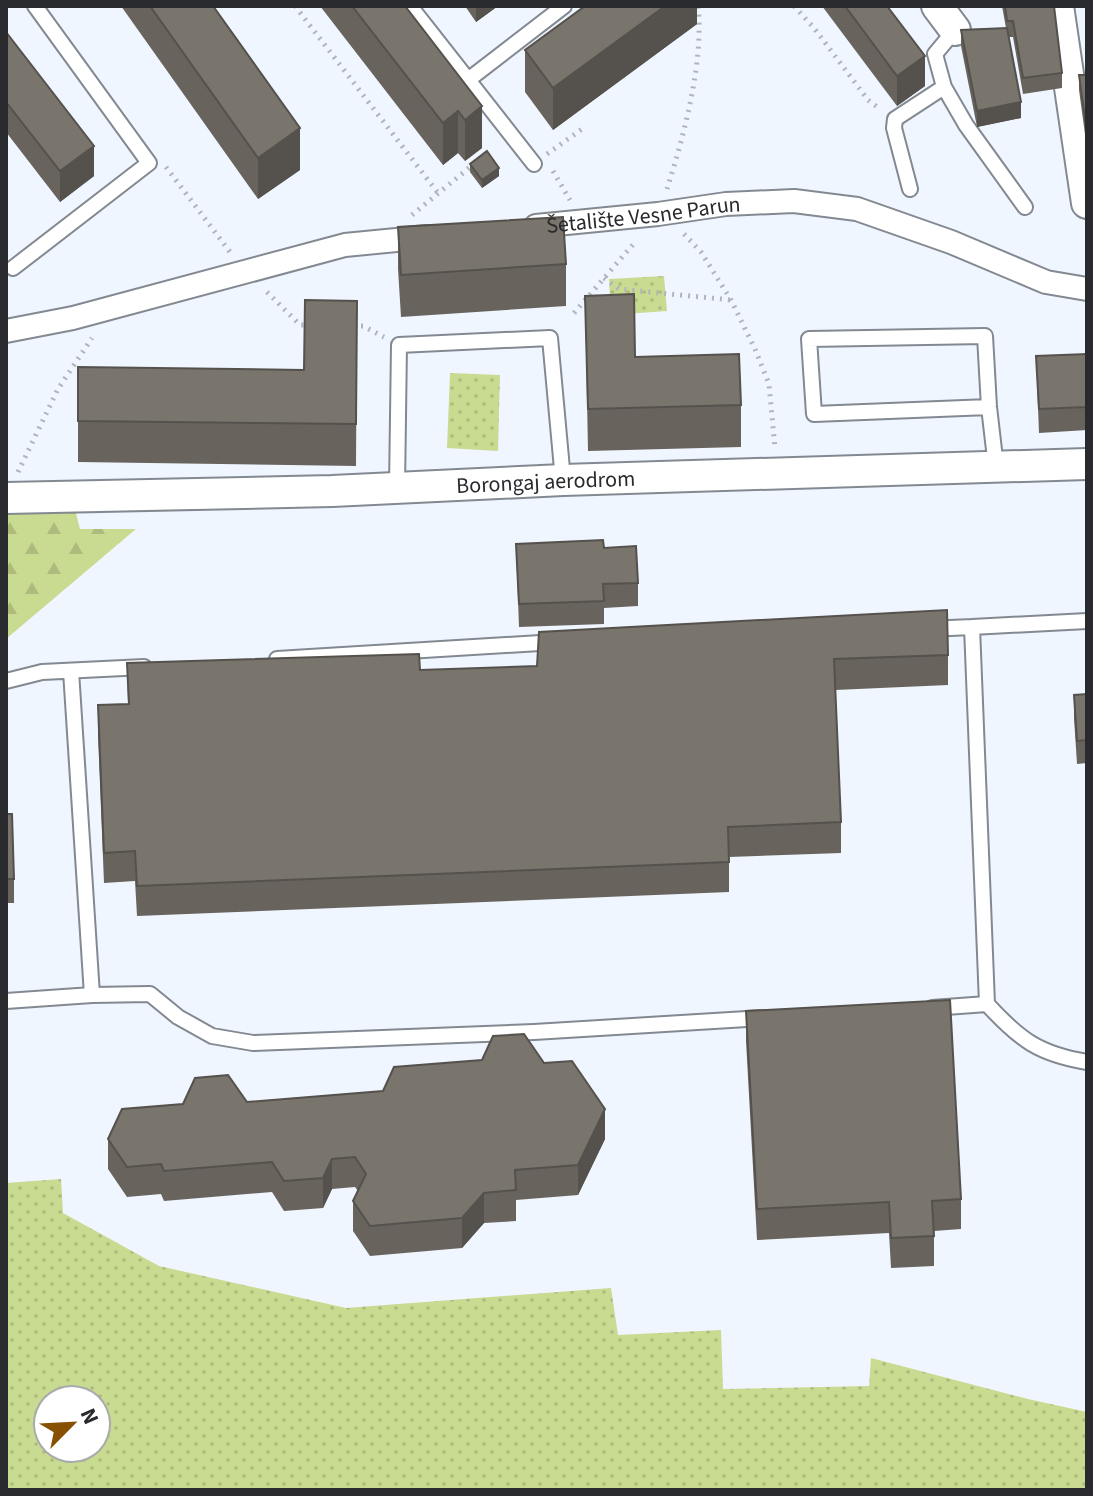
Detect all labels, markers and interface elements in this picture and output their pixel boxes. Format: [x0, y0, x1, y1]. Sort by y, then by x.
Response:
street label: Šetalište Vesne Parun [545, 188, 741, 242]
street label: Borongaj aerodrom [455, 463, 636, 502]
north arrow [32, 1384, 112, 1464]
text: N [72, 1403, 107, 1429]

